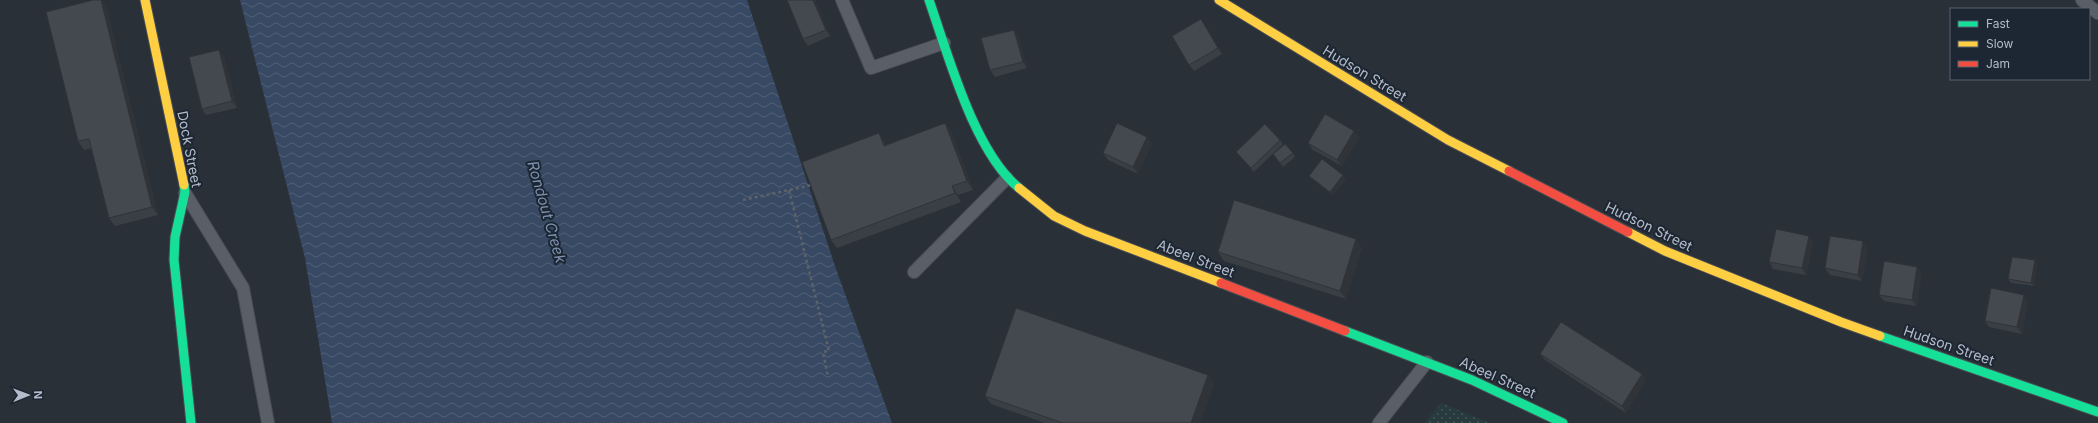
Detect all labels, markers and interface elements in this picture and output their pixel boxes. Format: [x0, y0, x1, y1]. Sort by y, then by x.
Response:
legend [1950, 8, 2090, 80]
text: Fast [1986, 16, 2010, 31]
text: Slow [1986, 36, 2014, 51]
street label: Hudson Street [1320, 41, 1410, 105]
text: Jam [1986, 56, 2010, 71]
street label: Dock Street [174, 109, 206, 189]
water label: Rondout Creek [523, 159, 571, 266]
street label: Hudson Street [1603, 198, 1696, 255]
street label: Abeel Street [1155, 235, 1237, 281]
street label: Hudson Street [1901, 322, 1997, 369]
street label: Abeel Street [1457, 353, 1539, 401]
north arrow [8, 375, 48, 415]
text: N [31, 391, 45, 399]

